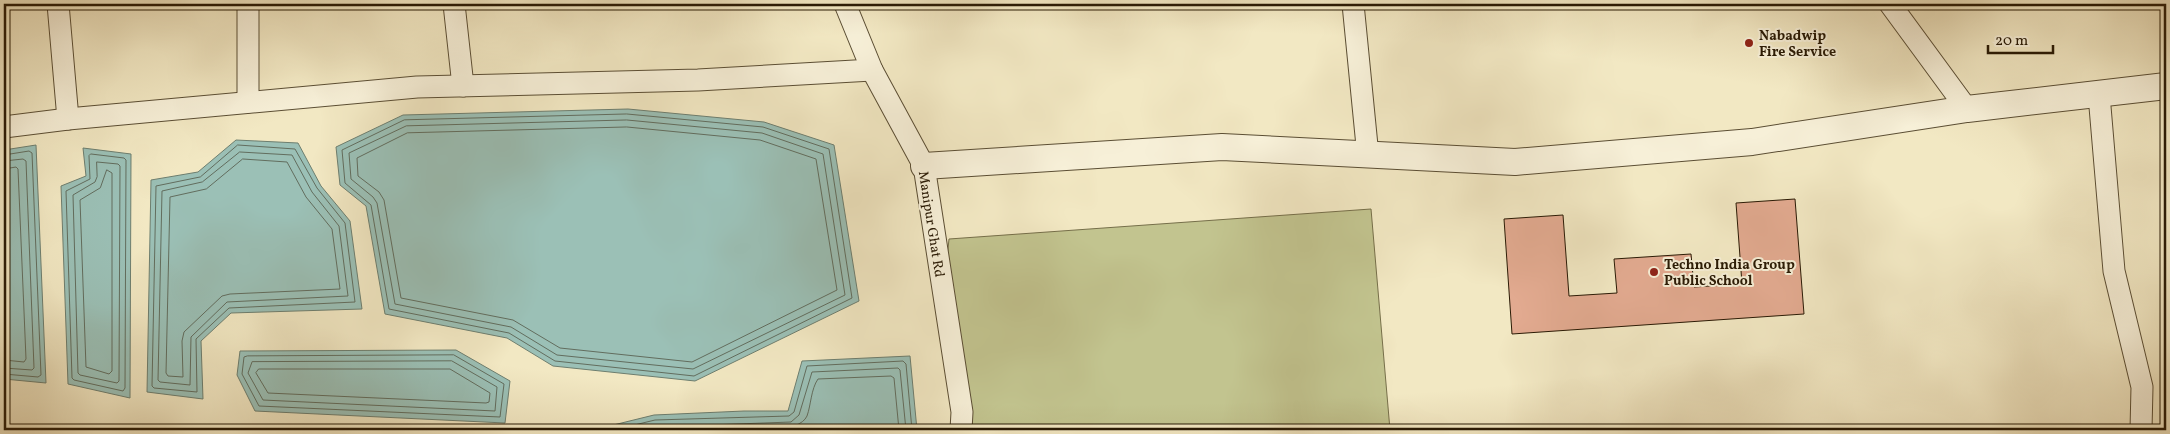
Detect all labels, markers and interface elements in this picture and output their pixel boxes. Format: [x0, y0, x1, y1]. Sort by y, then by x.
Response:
scale bar [1988, 22, 2052, 54]
place label: Nabadwip Fire Service [1759, 27, 1836, 62]
text: 20 m [1995, 31, 2028, 52]
marker: Nabadwip Fire Service [1743, 37, 1755, 49]
street label: Manipur Ghat Rd [913, 170, 948, 279]
place label: Techno India Group Public School [1664, 256, 1795, 291]
marker: Techno India Group Public School [1648, 266, 1660, 278]

